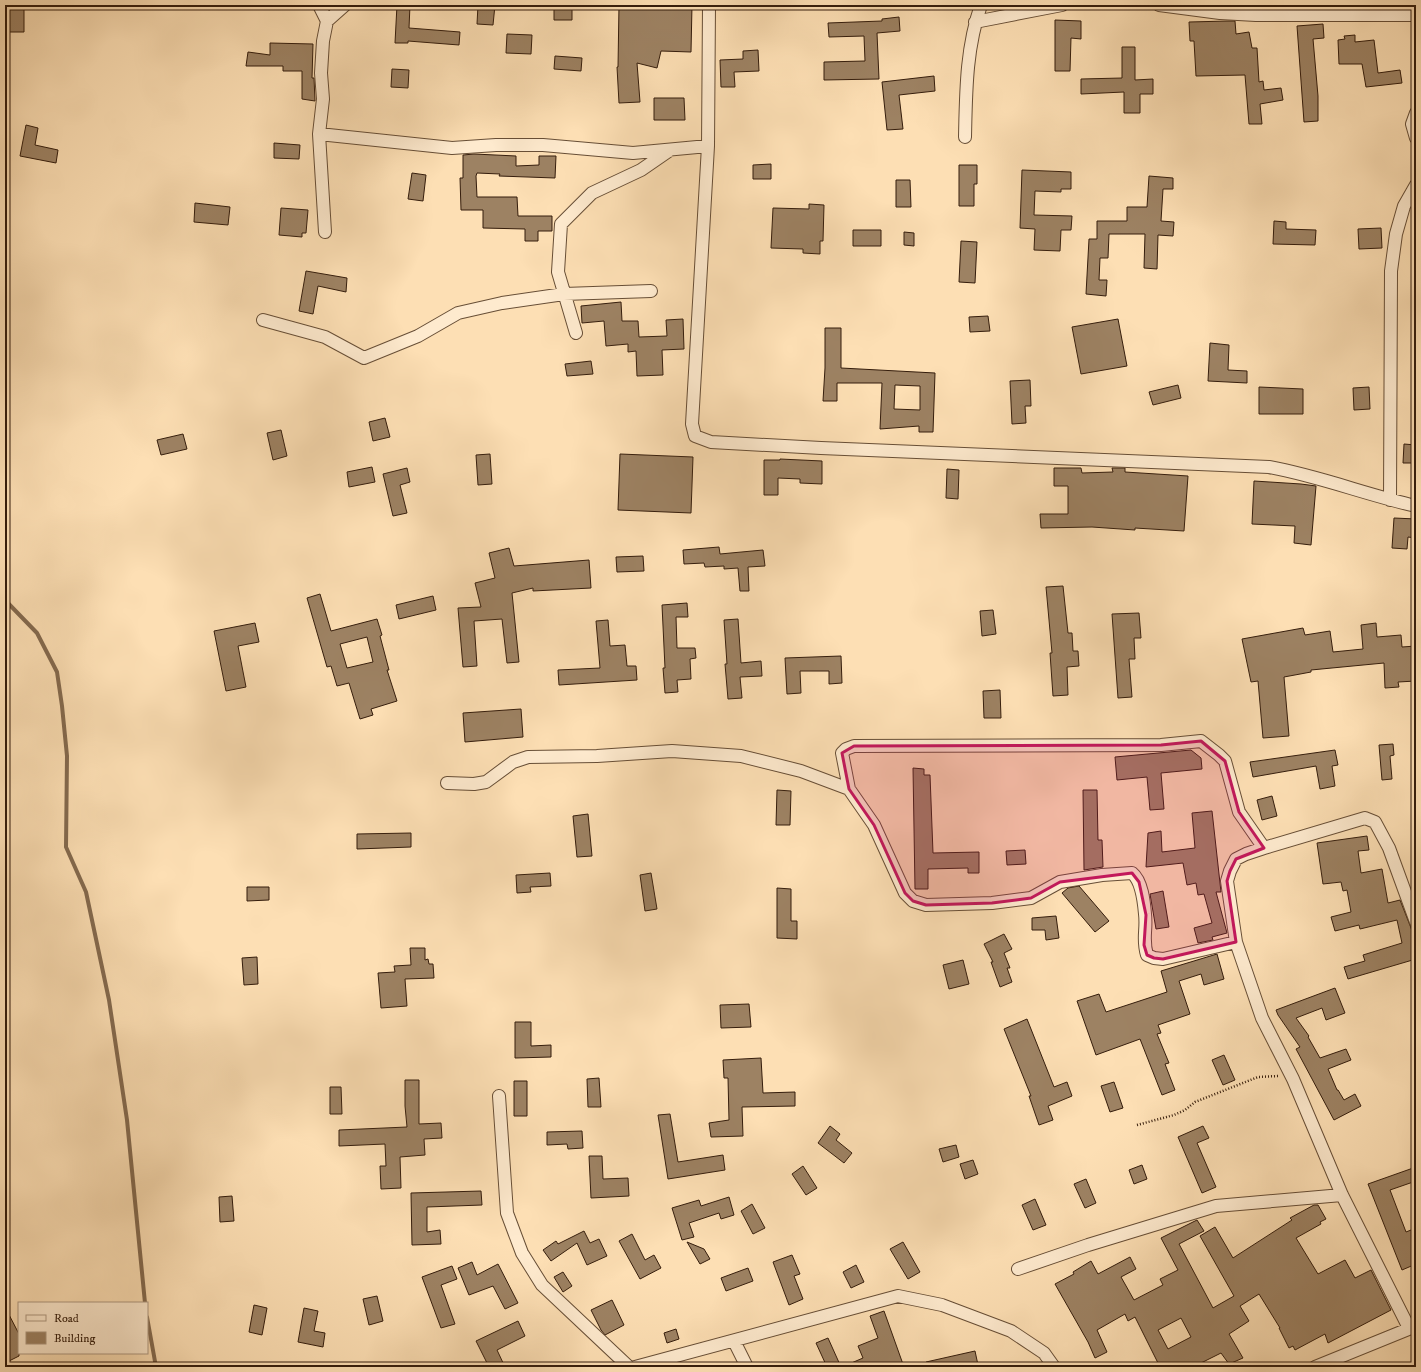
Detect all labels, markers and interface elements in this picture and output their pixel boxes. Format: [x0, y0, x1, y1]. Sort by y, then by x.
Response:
legend [18, 1302, 148, 1354]
text: Road [54, 1311, 79, 1326]
text: Building [54, 1331, 95, 1346]

